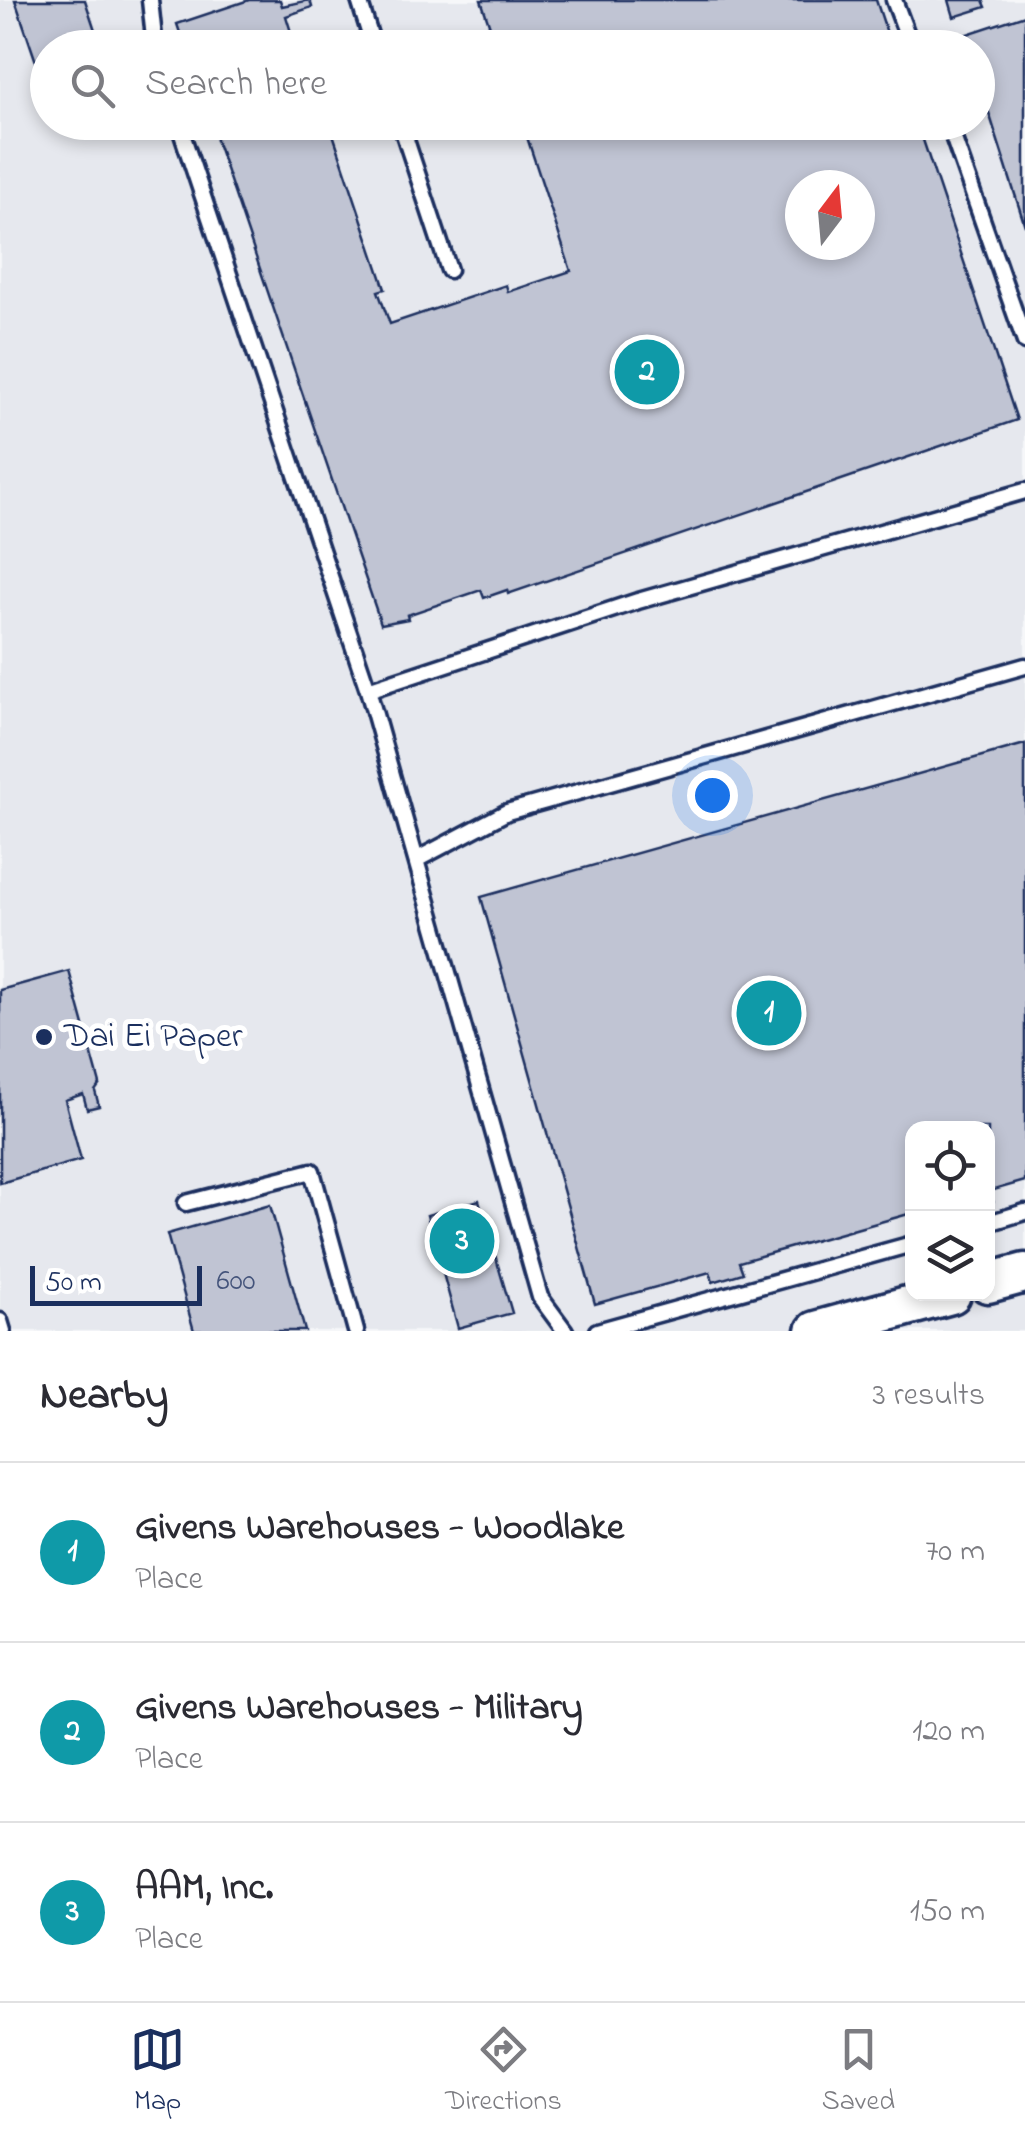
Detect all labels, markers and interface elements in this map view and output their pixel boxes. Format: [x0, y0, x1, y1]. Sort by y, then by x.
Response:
search box [30, 30, 995, 140]
text: Search here [145, 57, 327, 113]
icon: search [65, 58, 120, 113]
north arrow [785, 170, 875, 260]
pin: 2 [614, 334, 680, 410]
your location [687, 770, 738, 821]
pin: 1 [736, 976, 802, 1050]
place label: Dai Ei Paper [63, 1012, 243, 1063]
marker: Dai Ei Paper [33, 1026, 55, 1048]
map controls [905, 1121, 995, 1301]
button: locate [905, 1121, 995, 1211]
pin: 3 [430, 1204, 494, 1278]
button: layers [905, 1211, 995, 1301]
house number: 600 [216, 1260, 256, 1304]
scale bar [30, 1261, 202, 1306]
text: 50 m [45, 1263, 102, 1304]
text: Nearby [40, 1366, 168, 1427]
text: 3 results [873, 1373, 985, 1420]
text: Givens Warehouses - Woodlake [135, 1501, 624, 1557]
text: 1 [67, 1529, 78, 1576]
text: 70 m [925, 1529, 985, 1576]
text: Place [135, 1557, 203, 1604]
text: Givens Warehouses - Military [135, 1681, 583, 1737]
text: 2 [65, 1709, 80, 1756]
text: 120 m [912, 1709, 985, 1756]
text: Place [135, 1737, 203, 1784]
text: AAM, Inc. [135, 1861, 273, 1917]
text: 3 [66, 1889, 79, 1936]
text: 150 m [910, 1889, 985, 1936]
text: Place [135, 1917, 203, 1964]
tab: Map [130, 2022, 185, 2123]
tab: Directions [445, 2022, 562, 2123]
tab: Saved [822, 2022, 895, 2123]

